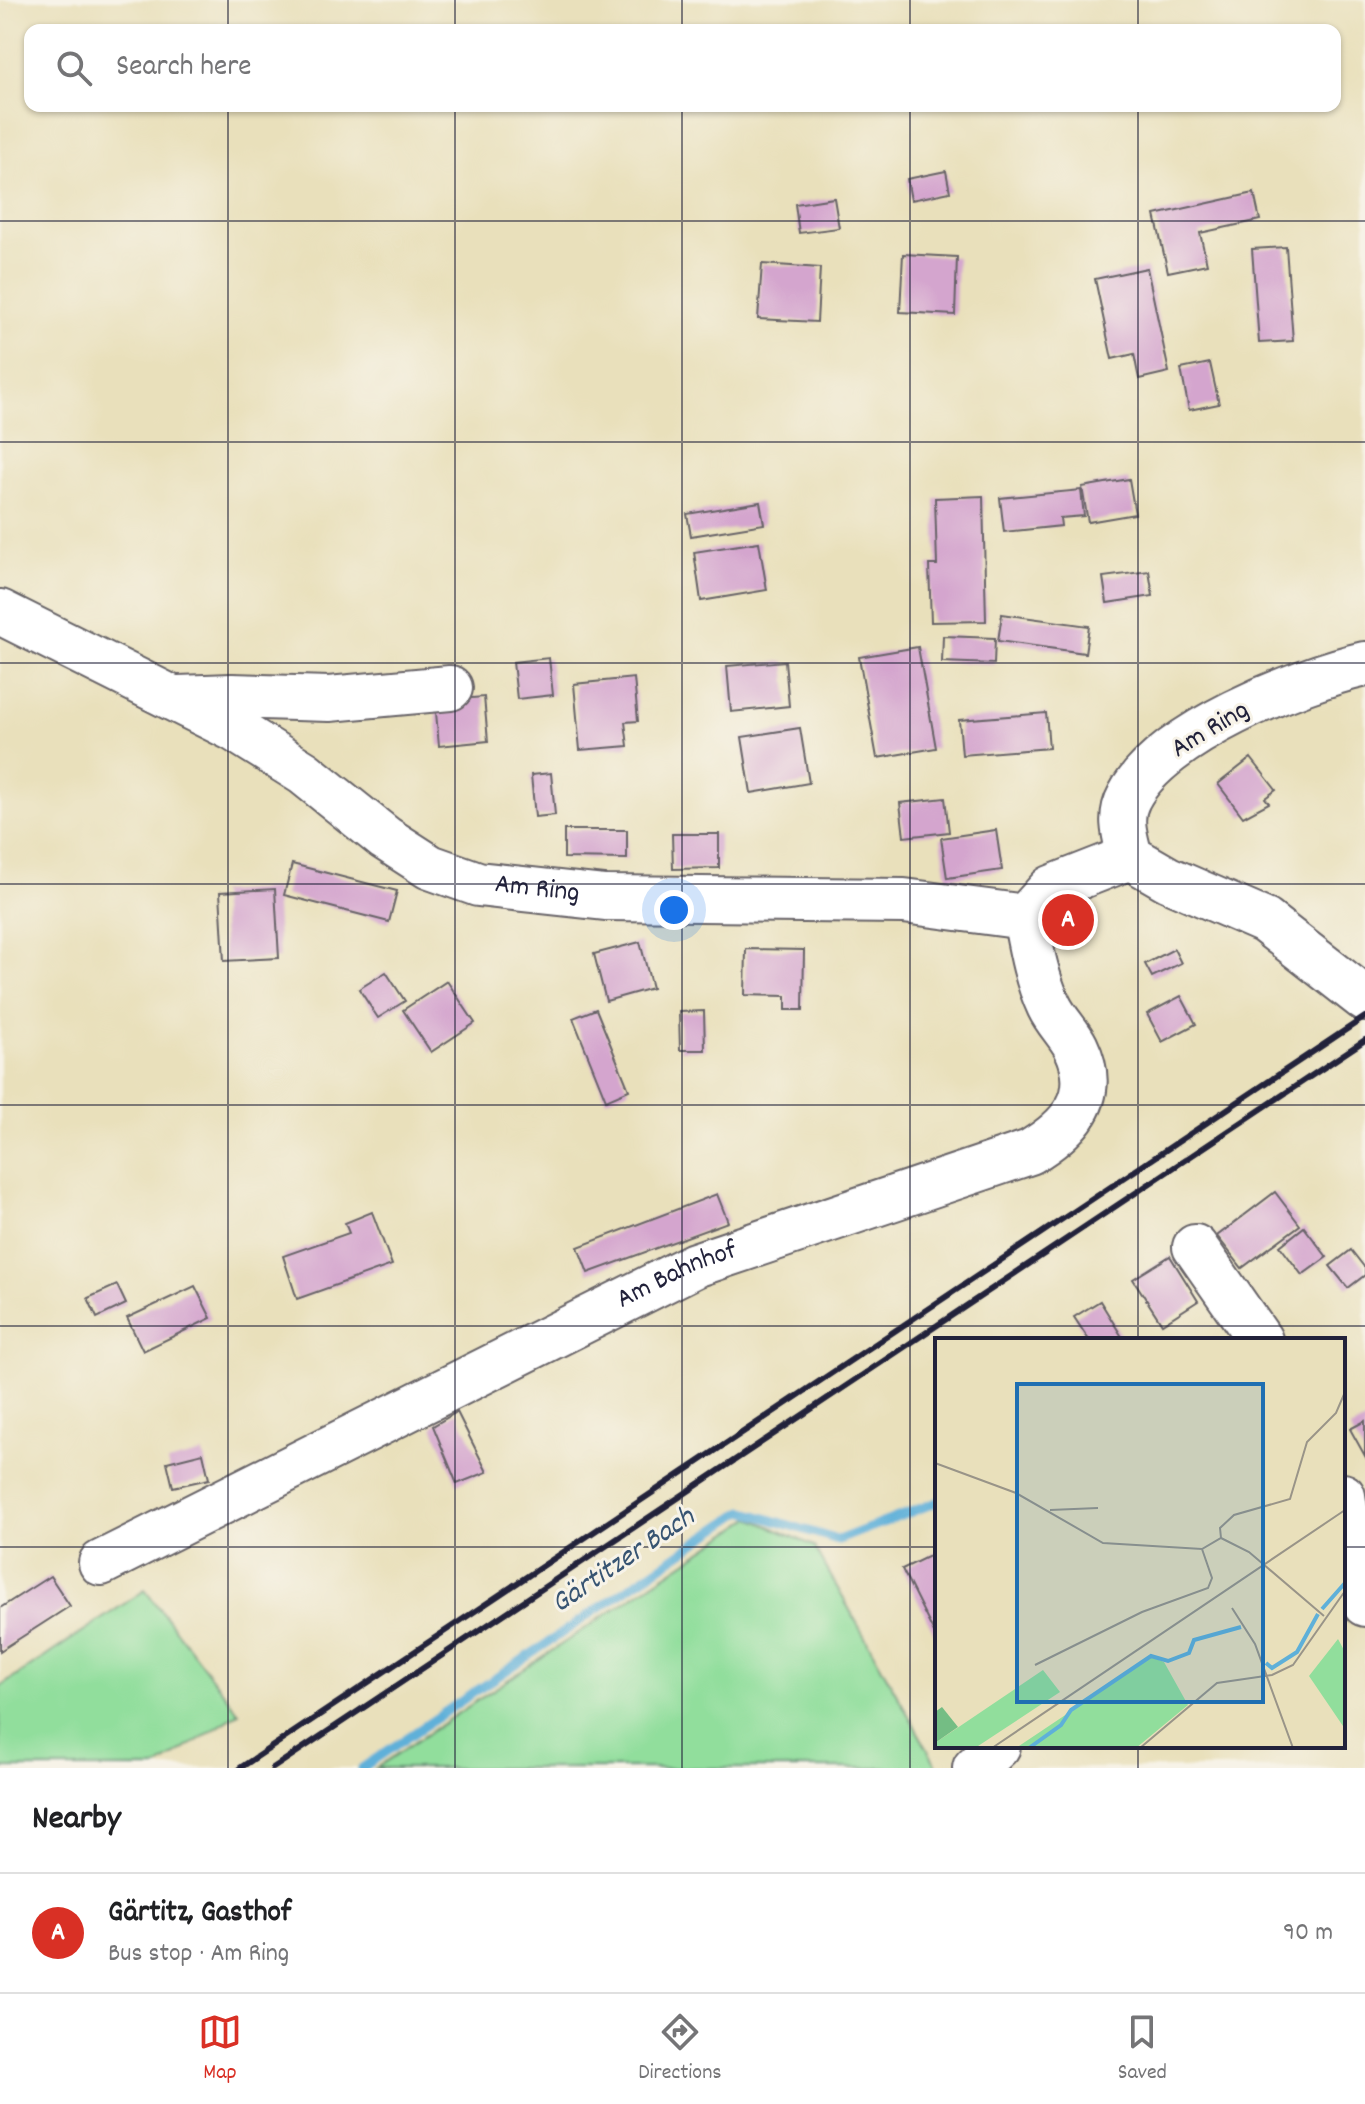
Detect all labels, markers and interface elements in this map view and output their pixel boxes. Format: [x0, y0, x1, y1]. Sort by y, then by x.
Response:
search box [24, 24, 1341, 112]
icon: search [52, 46, 96, 90]
text: Search here [116, 47, 252, 90]
street label: Am Ring [1164, 692, 1258, 770]
street label: Am Ring [493, 866, 581, 915]
your location [654, 890, 694, 930]
pin: A [1042, 890, 1094, 950]
street label: Am Bahnhof [610, 1232, 744, 1321]
inset map [935, 1338, 1345, 1748]
water label: Gärtitzer Bach [543, 1497, 706, 1626]
text: Nearby [32, 1796, 121, 1845]
text: Gärtitz, Gasthof [108, 1893, 291, 1936]
text: A [51, 1915, 65, 1952]
text: 90 m [1283, 1915, 1333, 1952]
text: Bus stop · Am Ring [108, 1936, 289, 1973]
tab: Map [198, 2010, 242, 2089]
tab: Directions [638, 2010, 722, 2089]
tab: Saved [1118, 2010, 1167, 2089]

